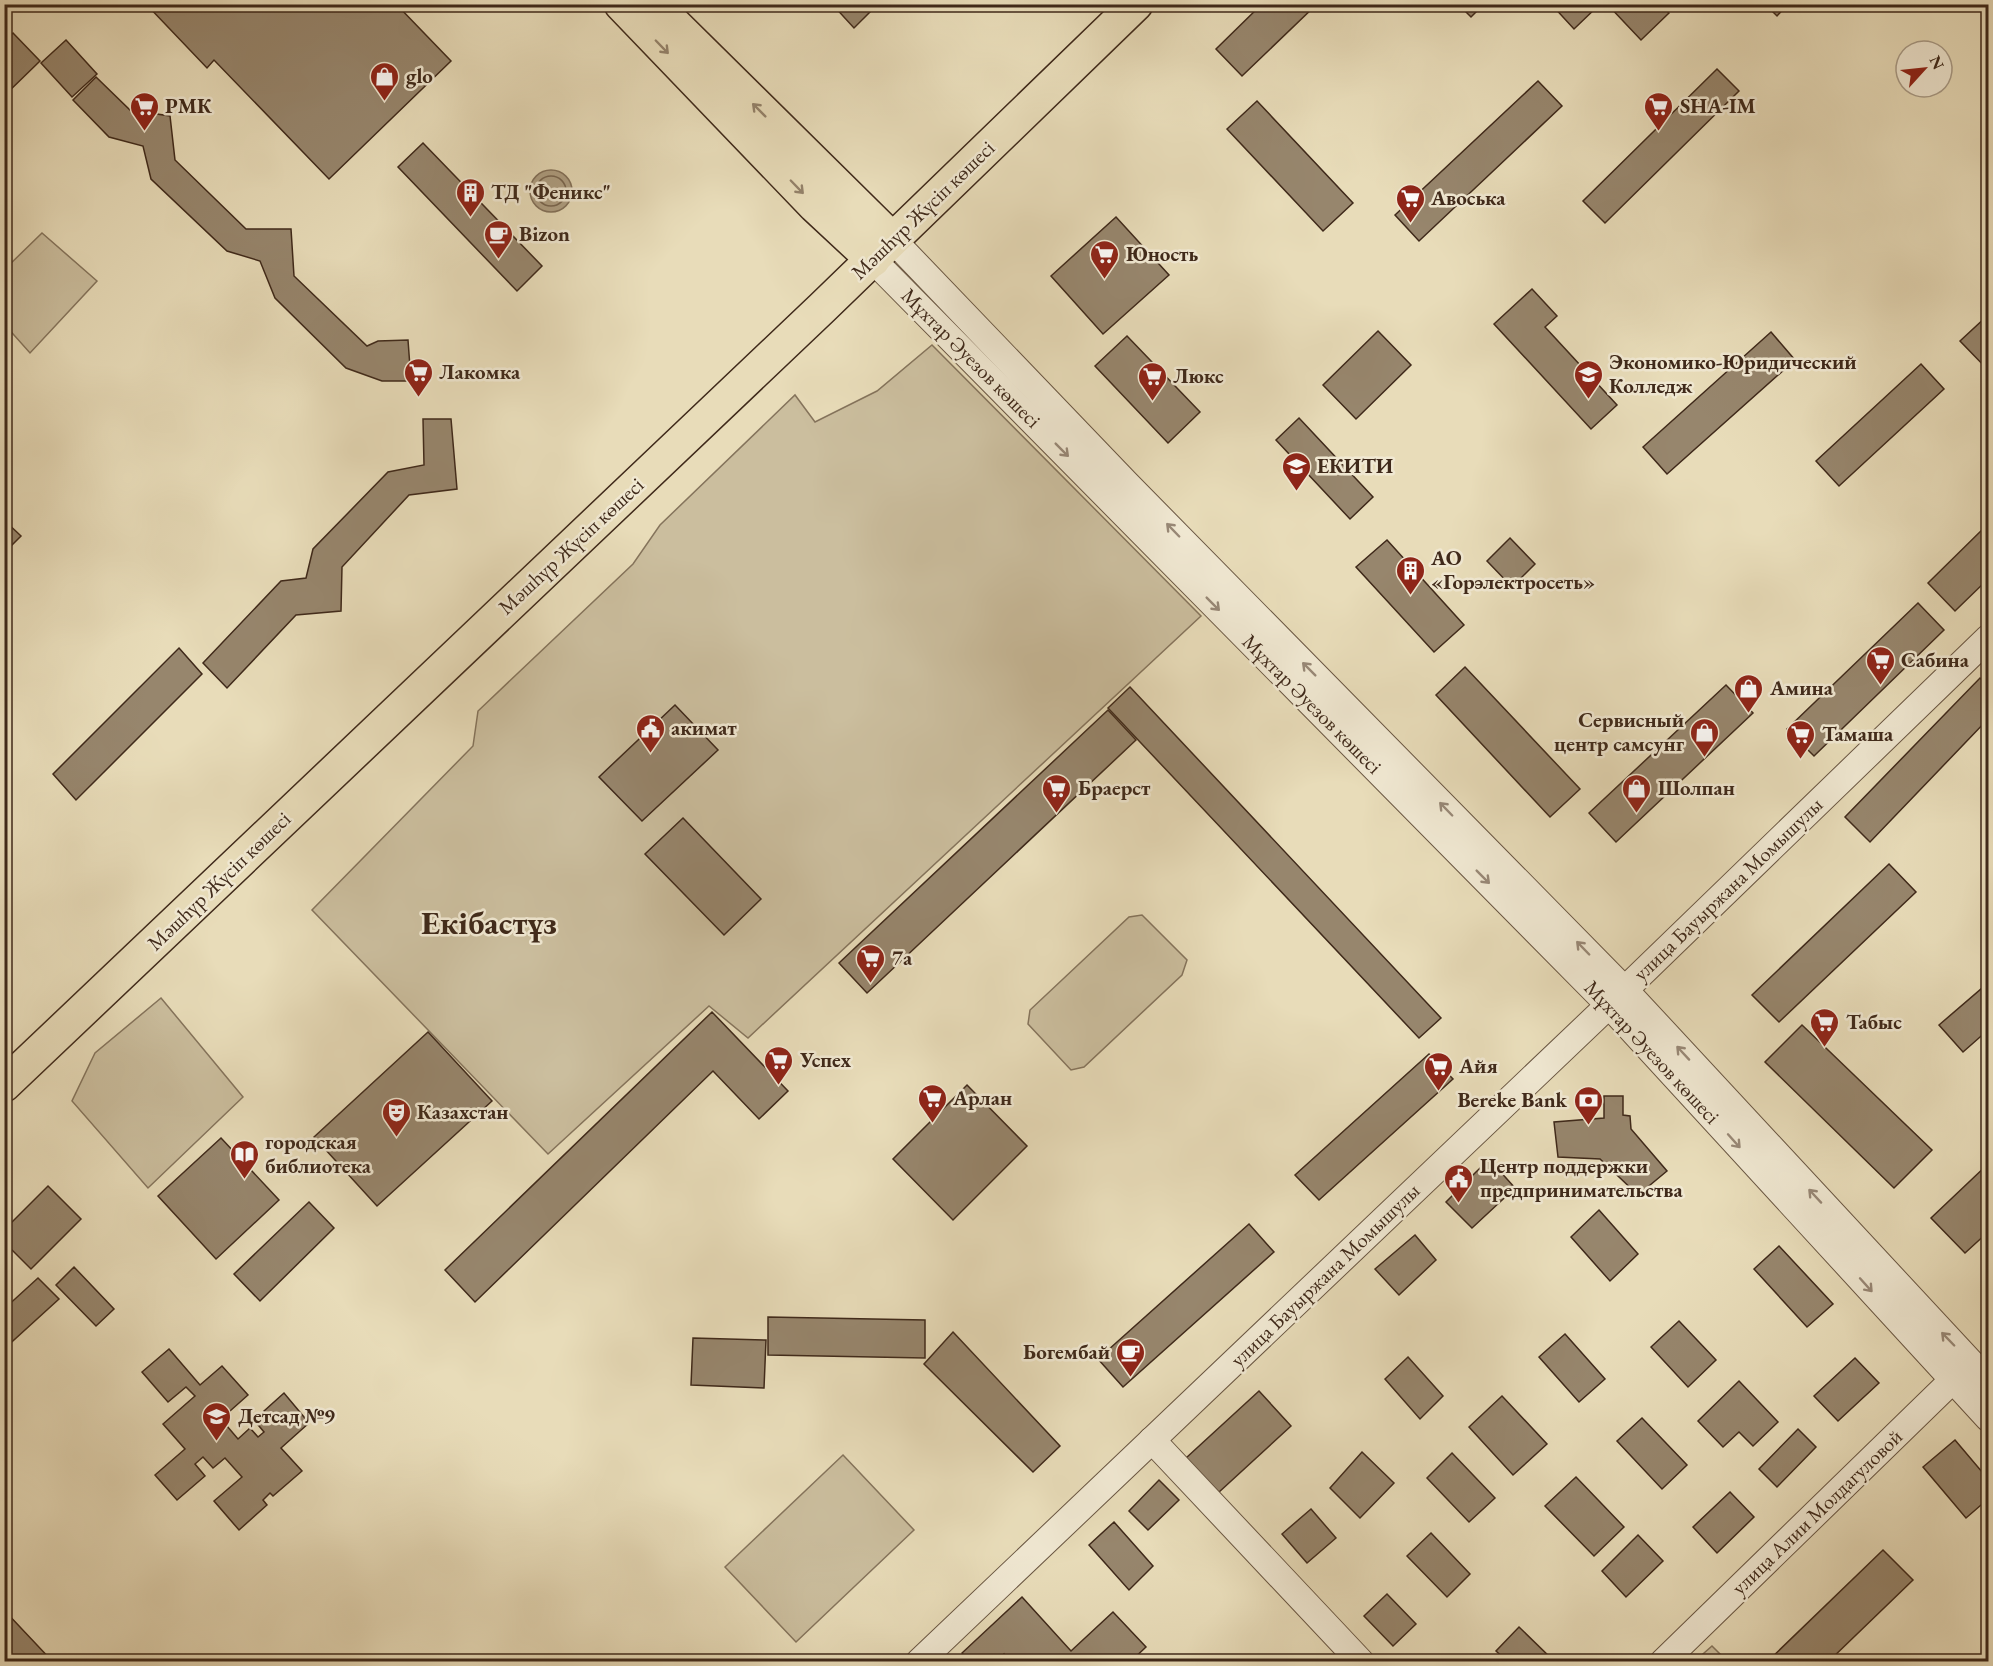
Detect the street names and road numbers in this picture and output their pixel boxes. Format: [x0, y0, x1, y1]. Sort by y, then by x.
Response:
street label: Мәшһүр Жүсіп көшесі [845, 134, 1000, 285]
street label: Мұхтар Әуезов көшесі [896, 282, 1047, 433]
street label: Мәшһүр Жүсіп көшесі [492, 471, 649, 620]
street label: Мұхтар Әуезов көшесі [1237, 628, 1388, 779]
street label: улица Бауыржана Момышулы [1627, 791, 1828, 986]
street label: Мәшһүр Жүсіп көшесі [141, 805, 296, 956]
street label: Мұхтар Әуезов көшесі [1579, 974, 1726, 1129]
street label: улица Бауыржана Момышулы [1224, 1177, 1425, 1372]
street label: улица Алии Молдагуловой [1725, 1423, 1908, 1600]

